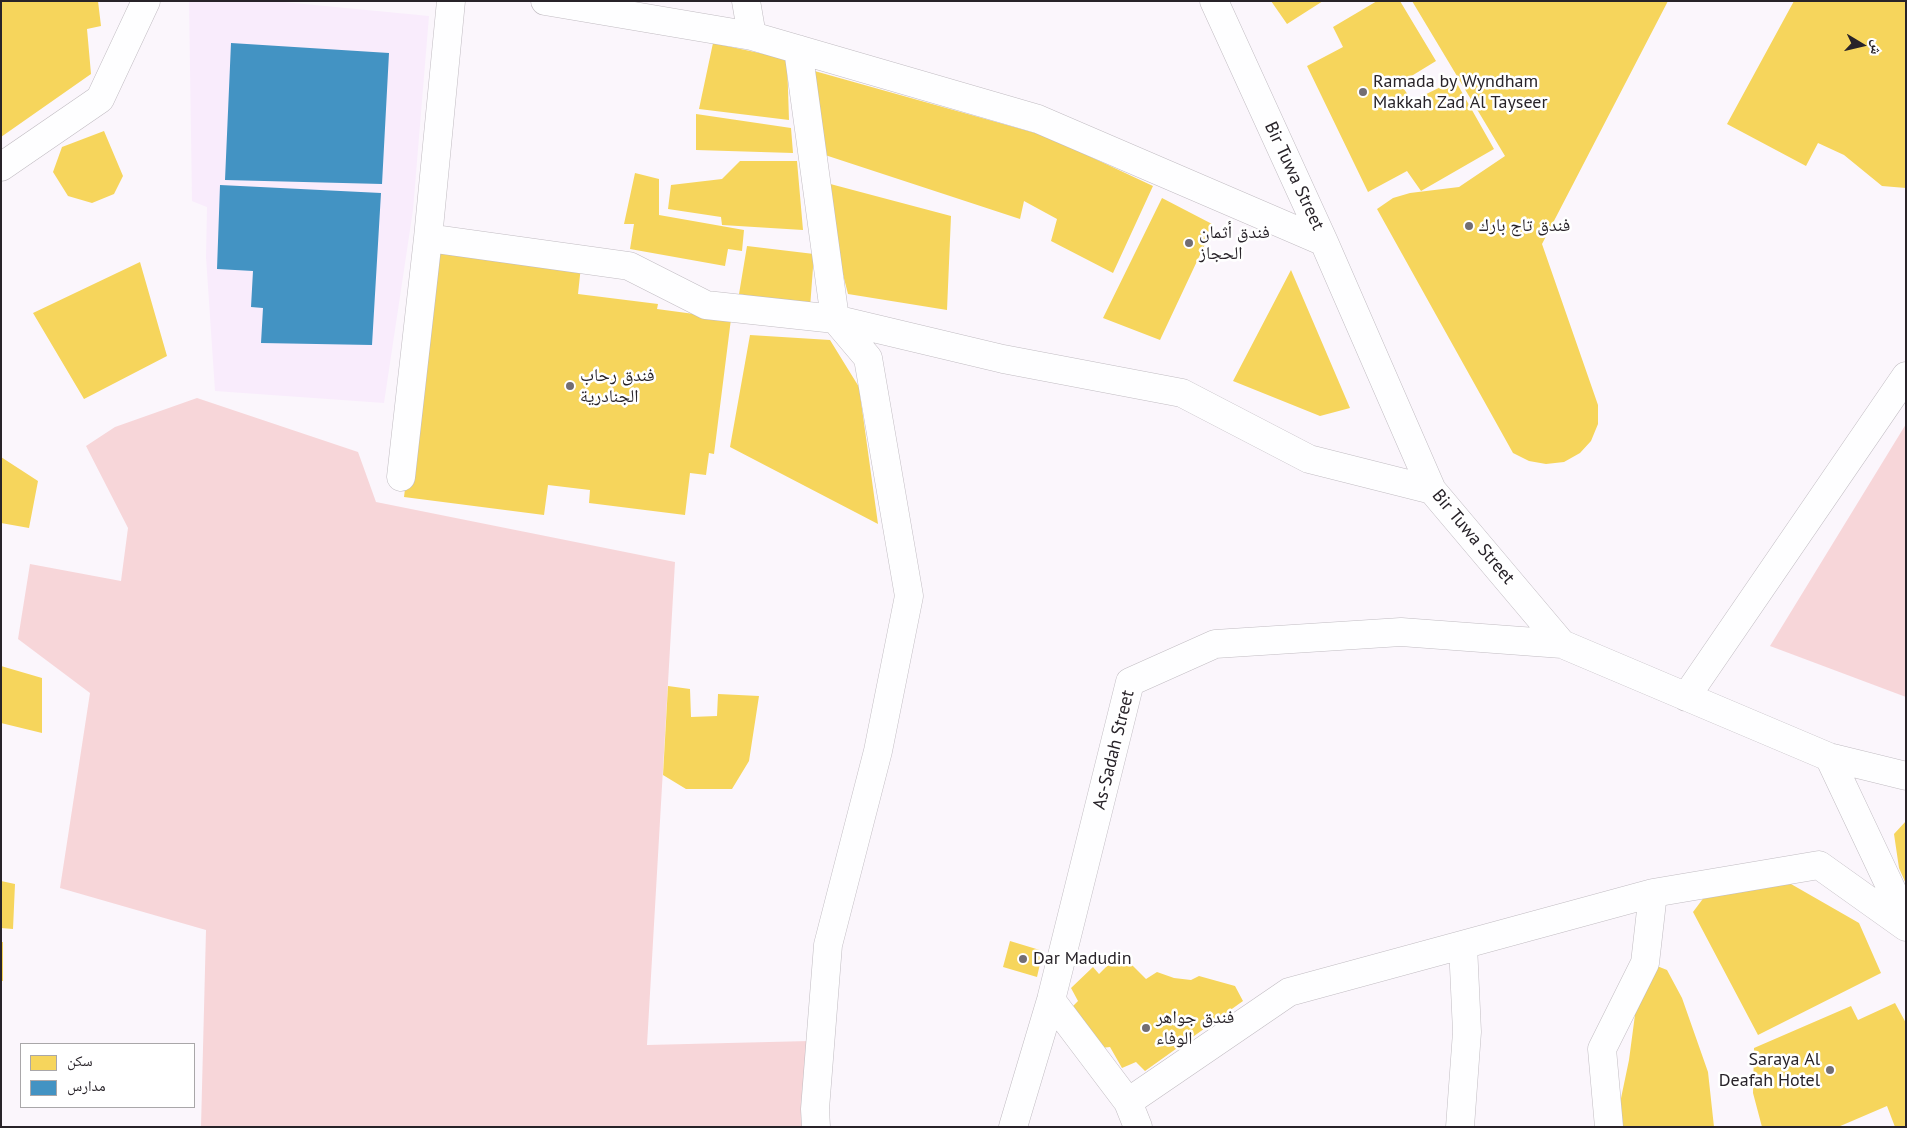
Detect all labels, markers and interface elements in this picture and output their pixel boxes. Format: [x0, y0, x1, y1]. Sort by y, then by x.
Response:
north arrow [1837, 20, 1887, 70]
text: ش [1867, 39, 1887, 56]
place label: Ramada by Wyndham Makkah Zad Al Tayseer [1373, 71, 1548, 114]
marker: Ramada by Wyndham Makkah Zad Al Tayseer [1357, 86, 1369, 98]
street label: Bir Tuwa Street [1259, 118, 1329, 234]
place label: فندق تاج بارك [1479, 215, 1570, 237]
marker: فندق تاج بارك [1463, 220, 1475, 232]
place label: فندق أثمان الحجاز [1199, 222, 1270, 264]
marker: فندق أثمان الحجاز [1183, 237, 1195, 249]
place label: فندق رحاب الجنادرية [580, 365, 655, 408]
marker: فندق رحاب الجنادرية [564, 380, 576, 392]
street label: Bir Tuwa Street [1427, 485, 1519, 589]
street label: As-Sadah Street [1089, 688, 1139, 812]
place label: Dar Madudin [1033, 948, 1132, 970]
marker: Dar Madudin [1017, 953, 1029, 965]
place label: فندق جواهر الوفاء [1156, 1007, 1234, 1050]
marker: فندق جواهر الوفاء [1140, 1022, 1152, 1034]
legend [20, 1043, 195, 1108]
place label: Saraya Al Deafah Hotel [1719, 1049, 1820, 1092]
text: سكن [67, 1051, 93, 1070]
marker: Saraya Al Deafah Hotel [1824, 1064, 1836, 1076]
text: مدارس [67, 1076, 106, 1095]

